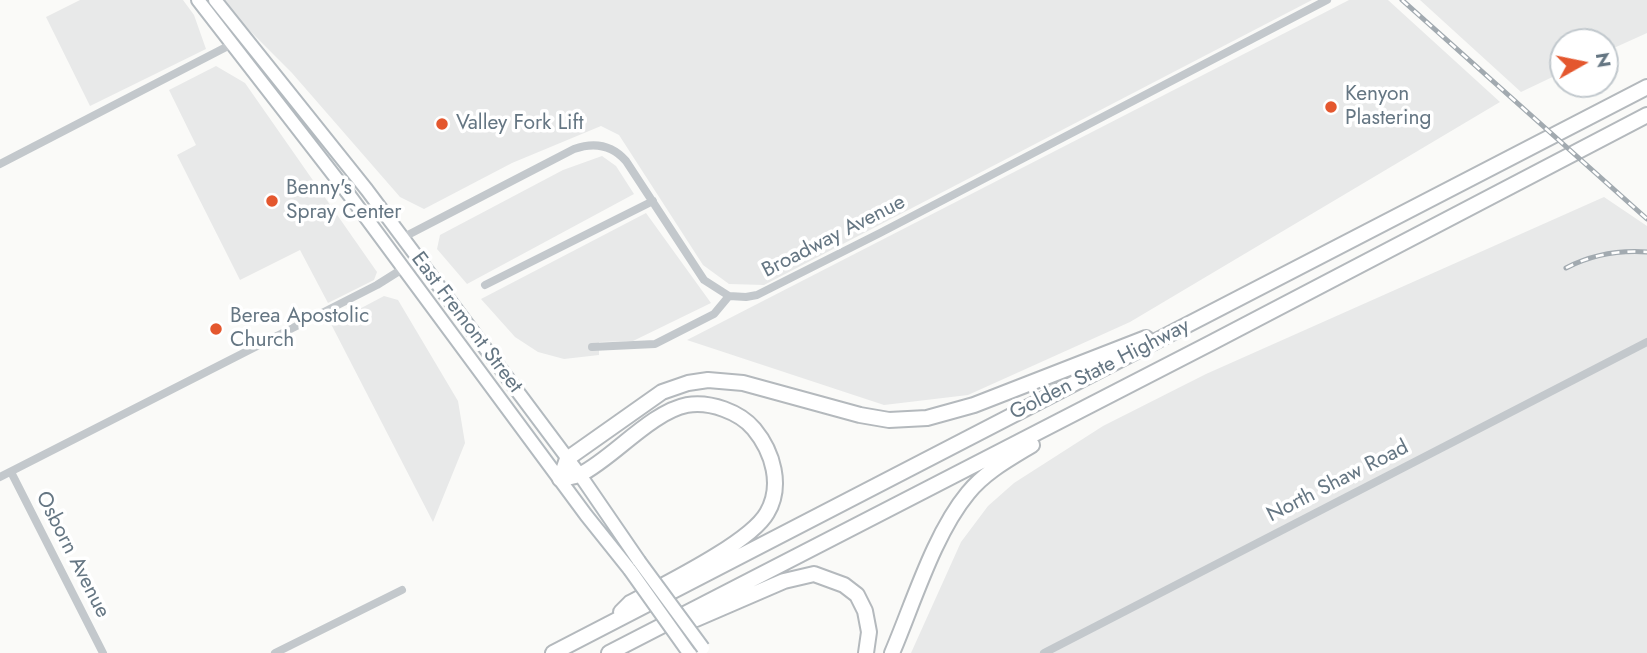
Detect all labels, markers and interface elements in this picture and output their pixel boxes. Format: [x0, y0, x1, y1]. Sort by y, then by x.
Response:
north arrow [1549, 28, 1619, 98]
text: N [1589, 50, 1618, 70]
place label: Kenyon Plastering [1345, 82, 1431, 132]
marker: Kenyon Plastering [1323, 99, 1339, 115]
place label: Valley Fork Lift [456, 111, 584, 137]
marker: Valley Fork Lift [434, 116, 450, 132]
place label: Benny's Spray Center [286, 176, 401, 226]
street label: Broadway Avenue [758, 190, 910, 284]
marker: Benny's Spray Center [264, 193, 280, 209]
street label: East Fremont Street [405, 248, 527, 398]
place label: Berea Apostolic Church [230, 304, 369, 354]
street label: Golden State Highway [1006, 314, 1194, 426]
marker: Berea Apostolic Church [208, 321, 224, 337]
street label: North Shaw Road [1263, 435, 1413, 529]
street label: Osborn Avenue [29, 488, 115, 622]

